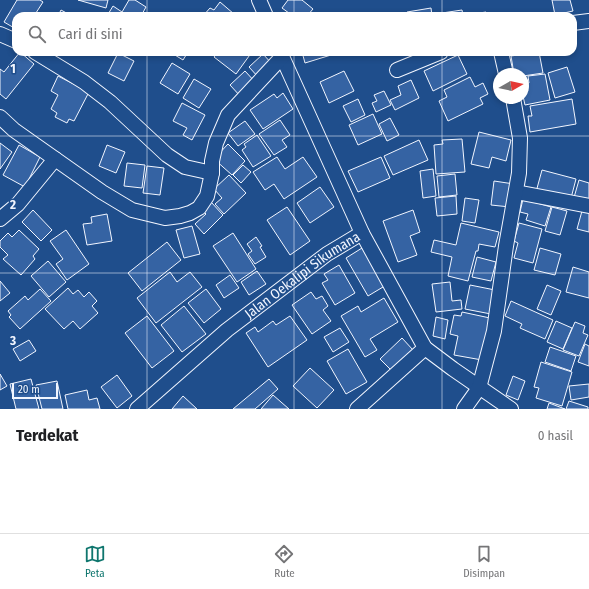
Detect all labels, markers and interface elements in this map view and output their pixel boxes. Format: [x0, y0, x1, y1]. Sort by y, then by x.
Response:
search box [12, 12, 577, 56]
icon: search [26, 23, 48, 45]
text: Cari di sini [58, 25, 123, 43]
text: 1 [10, 61, 16, 76]
north arrow [493, 68, 529, 104]
text: 2 [9, 197, 16, 212]
street label: Jalan Oekalipi Sikumana [241, 228, 363, 323]
text: 3 [9, 333, 16, 348]
scale bar [12, 381, 58, 400]
text: 20 m [18, 383, 40, 396]
text: Terdekat [16, 425, 78, 446]
text: 0 hasil [538, 428, 573, 443]
tab: Peta [84, 543, 106, 580]
tab: Rute [273, 543, 295, 580]
tab: Disimpan [463, 543, 505, 580]

